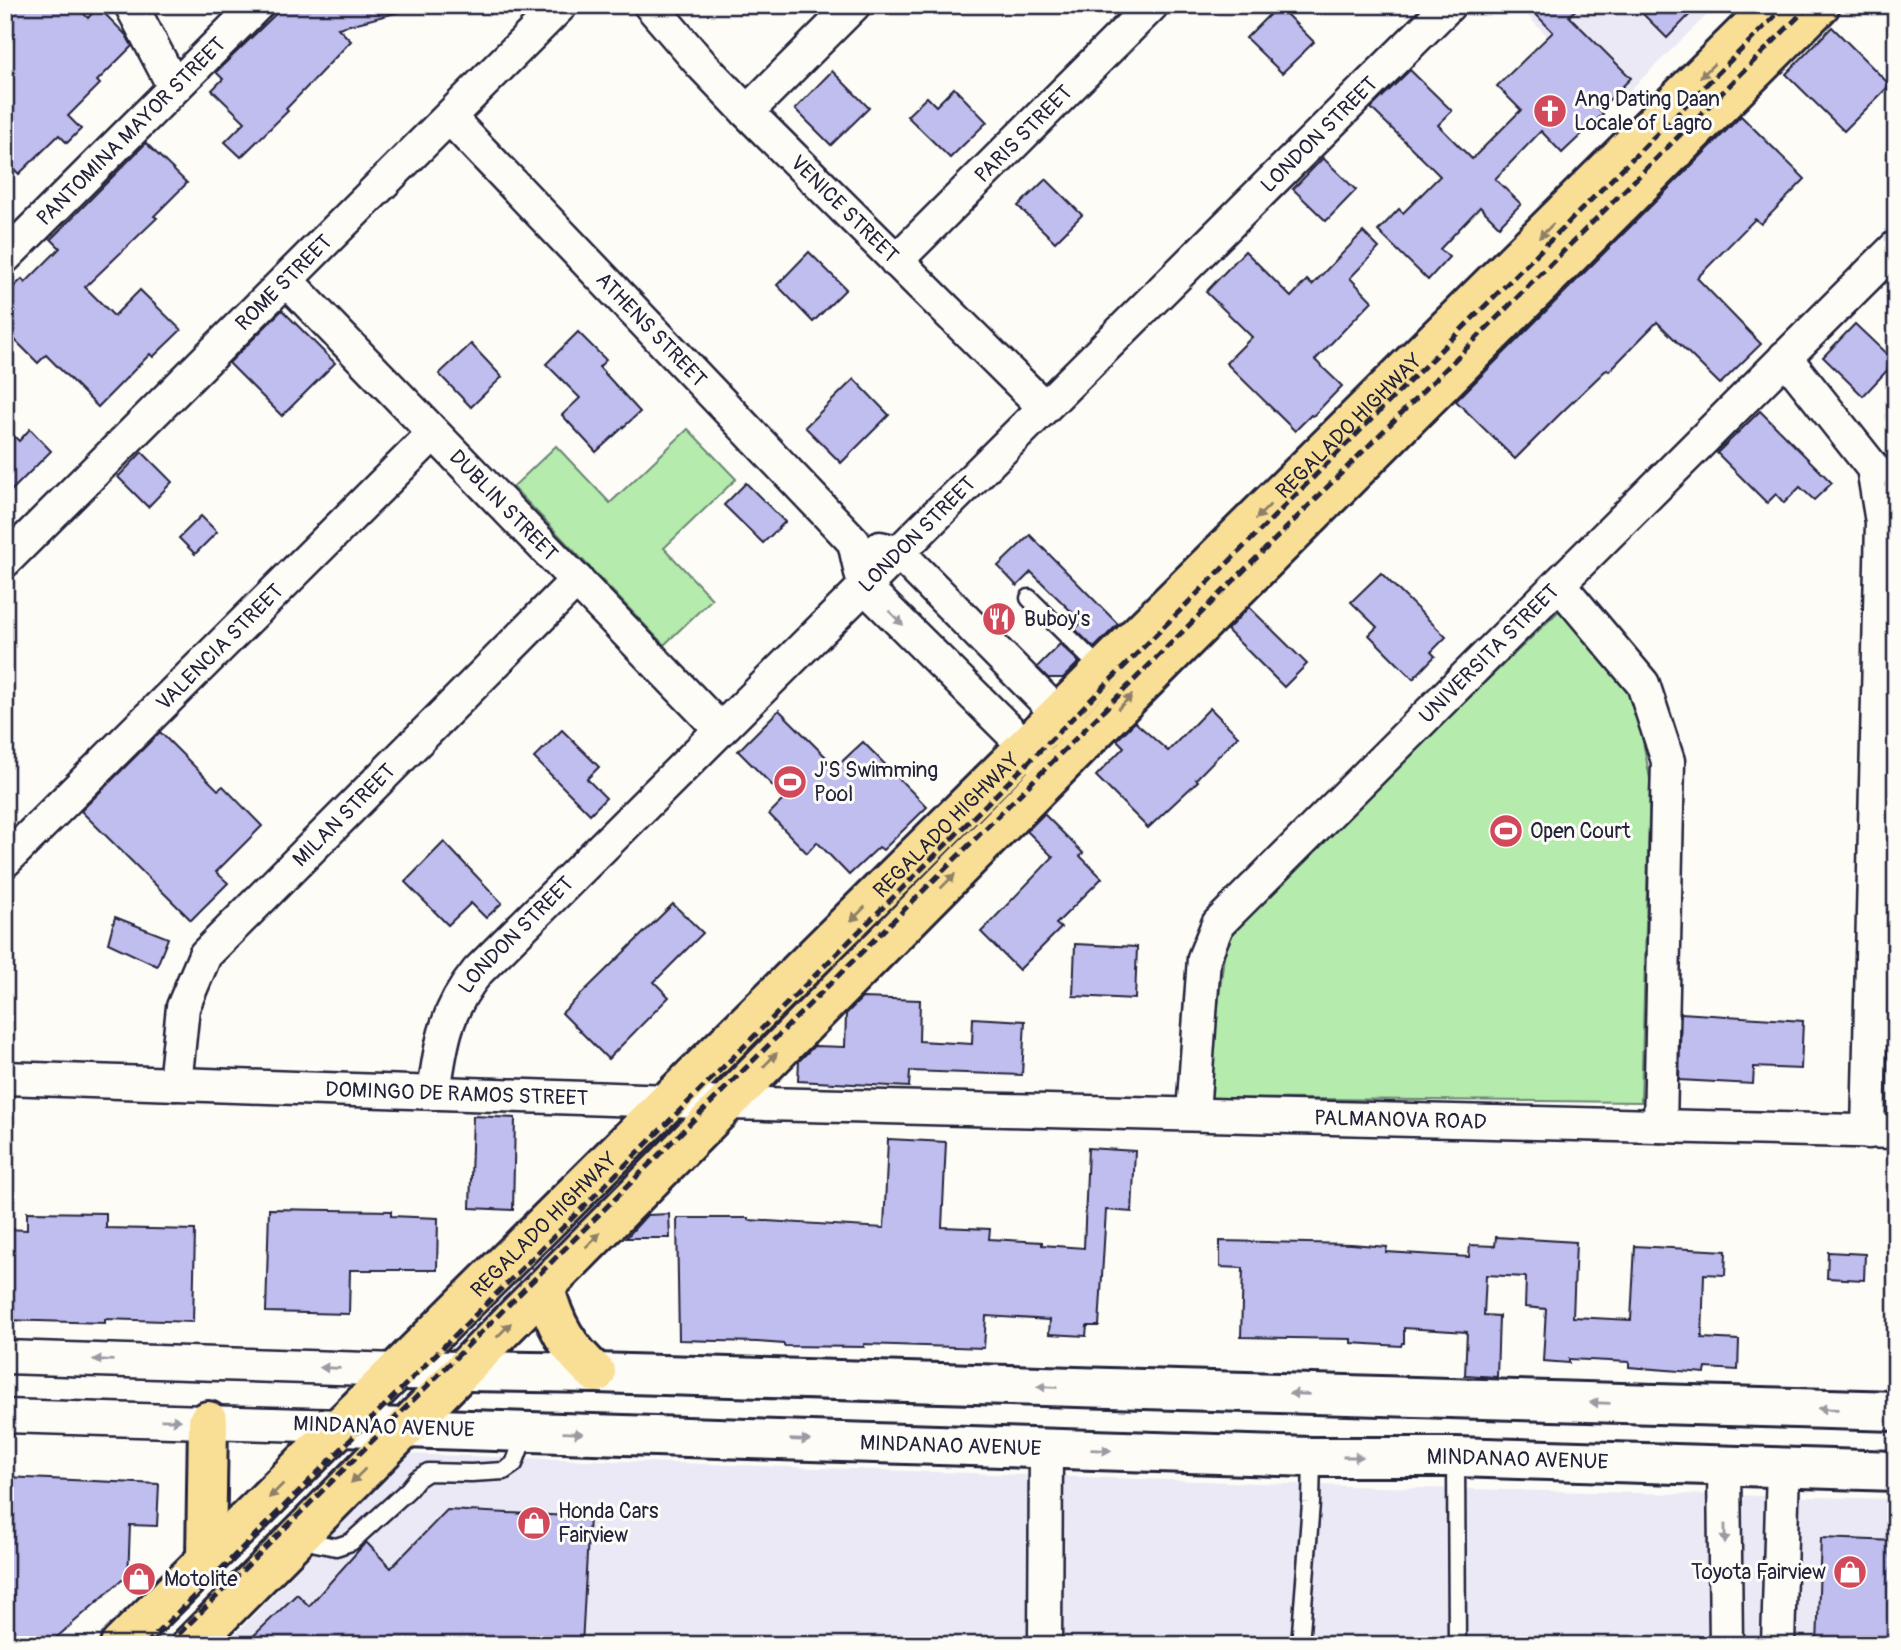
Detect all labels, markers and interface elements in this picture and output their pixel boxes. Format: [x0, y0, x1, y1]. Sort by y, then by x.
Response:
street label: PANTOMINA MAYOR STREET [31, 31, 231, 231]
one-way arrow [1699, 62, 1716, 79]
street label: LONDON STREET [1255, 70, 1383, 198]
street label: PARIS STREET [969, 79, 1078, 188]
place label: Ang Dating Daan Locale of Lagro [1574, 86, 1720, 137]
church icon: Ang Dating Daan Locale of Lagro [1531, 92, 1569, 130]
street label: VENICE STREET [785, 149, 905, 269]
one-way arrow [1538, 222, 1555, 238]
street label: ROME STREET [230, 228, 338, 336]
street label: ATHENS STREET [590, 266, 713, 393]
street label: REGALADO HIGHWAY [1270, 347, 1428, 504]
street label: DUBLIN STREET [444, 444, 564, 567]
street label: LONDON STREET [853, 470, 981, 598]
one-way arrow [1255, 503, 1271, 520]
street label: VALENCIA STREET [150, 578, 289, 716]
street label: UNIVERSITA STREET [1413, 578, 1565, 729]
restaurant icon: Buboy's [980, 600, 1018, 638]
place label: Buboy's [1024, 606, 1091, 633]
one-way arrow [888, 610, 904, 626]
one-way arrow [1116, 694, 1132, 711]
street label: REGALADO HIGHWAY [867, 747, 1025, 904]
street label: MILAN STREET [287, 757, 401, 872]
place label: J'S Swimming Pool [814, 757, 938, 808]
sports icon: J'S Swimming Pool [771, 763, 809, 801]
sports icon: Open Court [1487, 812, 1525, 850]
place label: Open Court [1530, 818, 1631, 845]
street label: LONDON STREET [452, 870, 579, 999]
one-way arrow [939, 873, 955, 890]
one-way arrow [850, 906, 867, 922]
one-way arrow [762, 1052, 779, 1069]
street label: DOMINGO DE RAMOS STREET [325, 1076, 589, 1112]
street label: PALMANOVA ROAD [1314, 1104, 1487, 1135]
street label: REGALADO HIGHWAY [465, 1146, 623, 1303]
one-way arrow [585, 1231, 602, 1248]
one-way arrow [495, 1321, 512, 1338]
one-way arrow [91, 1355, 113, 1366]
one-way arrow [319, 1362, 341, 1374]
one-way arrow [1036, 1381, 1058, 1392]
one-way arrow [1288, 1389, 1310, 1400]
one-way arrow [1589, 1397, 1611, 1409]
one-way arrow [1816, 1404, 1838, 1415]
street label: MINDANAO AVENUE [293, 1410, 475, 1444]
one-way arrow [161, 1414, 183, 1426]
one-way arrow [562, 1428, 584, 1439]
street label: MINDANAO AVENUE [859, 1429, 1042, 1462]
one-way arrow [789, 1434, 811, 1446]
one-way arrow [1090, 1444, 1112, 1455]
street label: MINDANAO AVENUE [1427, 1444, 1609, 1475]
one-way arrow [1342, 1451, 1364, 1463]
one-way arrow [350, 1468, 367, 1485]
one-way arrow [268, 1483, 284, 1499]
place label: Honda Cars Fairview [558, 1498, 659, 1549]
shop icon: Honda Cars Fairview [515, 1504, 553, 1542]
one-way arrow [1719, 1524, 1731, 1546]
shop icon: Toyota Fairview [1831, 1553, 1869, 1591]
place label: Toyota Fairview [1691, 1559, 1826, 1586]
shop icon: Motolite [120, 1560, 158, 1598]
place label: Motolite [164, 1566, 238, 1593]

